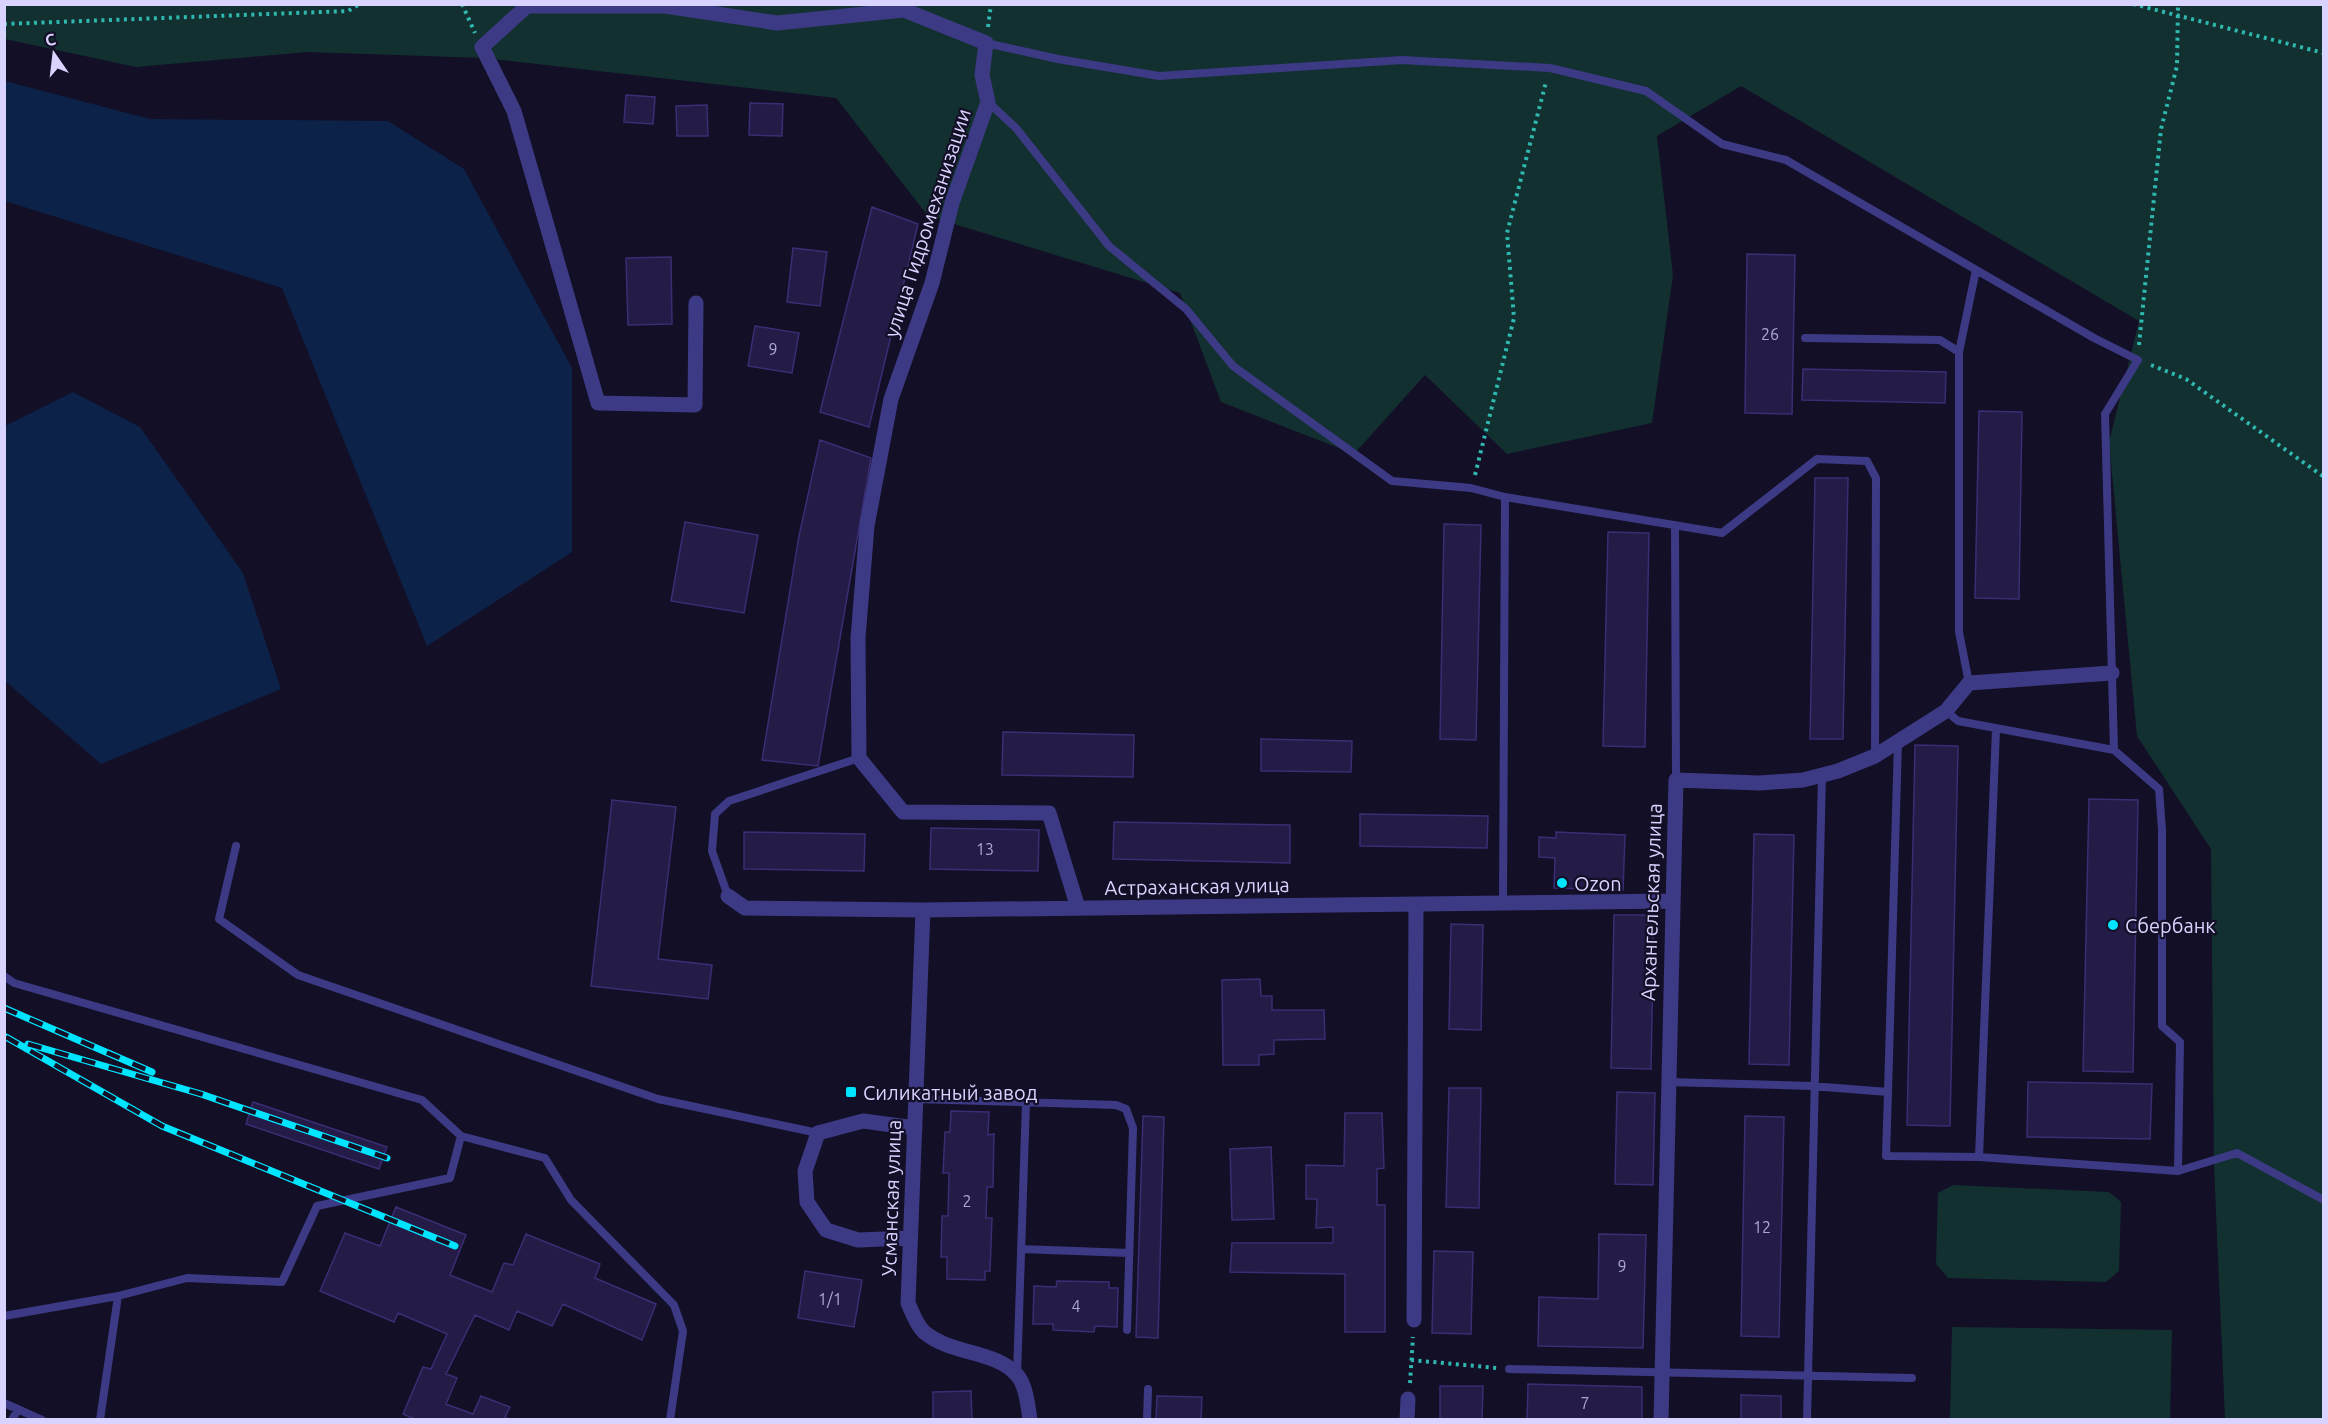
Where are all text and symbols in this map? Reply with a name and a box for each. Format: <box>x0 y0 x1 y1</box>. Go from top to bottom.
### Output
north arrow <box>24 24 84 84</box>
text: С <box>43 29 58 49</box>
street label: улица Гидромеханизации <box>879 106 975 340</box>
house number: 26 <box>1761 325 1779 343</box>
house number: 9 <box>768 340 778 358</box>
street label: Архангельская улица <box>1636 803 1666 1001</box>
house number: 13 <box>976 840 994 858</box>
place label: Ozon <box>1574 872 1622 895</box>
street label: Астраханская улица <box>1104 873 1290 899</box>
marker: Ozon <box>1555 876 1569 890</box>
place label: Сбербанк <box>2125 914 2216 937</box>
marker: Сбербанк <box>2106 918 2120 932</box>
place label: Силикатный завод <box>863 1081 1038 1104</box>
marker: Силикатный завод <box>844 1085 858 1099</box>
street label: Усманская улица <box>877 1119 905 1277</box>
house number: 2 <box>962 1192 972 1210</box>
house number: 12 <box>1753 1218 1771 1236</box>
house number: 9 <box>1617 1257 1627 1275</box>
house number: 1/1 <box>818 1290 842 1308</box>
house number: 4 <box>1071 1297 1081 1315</box>
house number: 7 <box>1580 1394 1590 1412</box>

